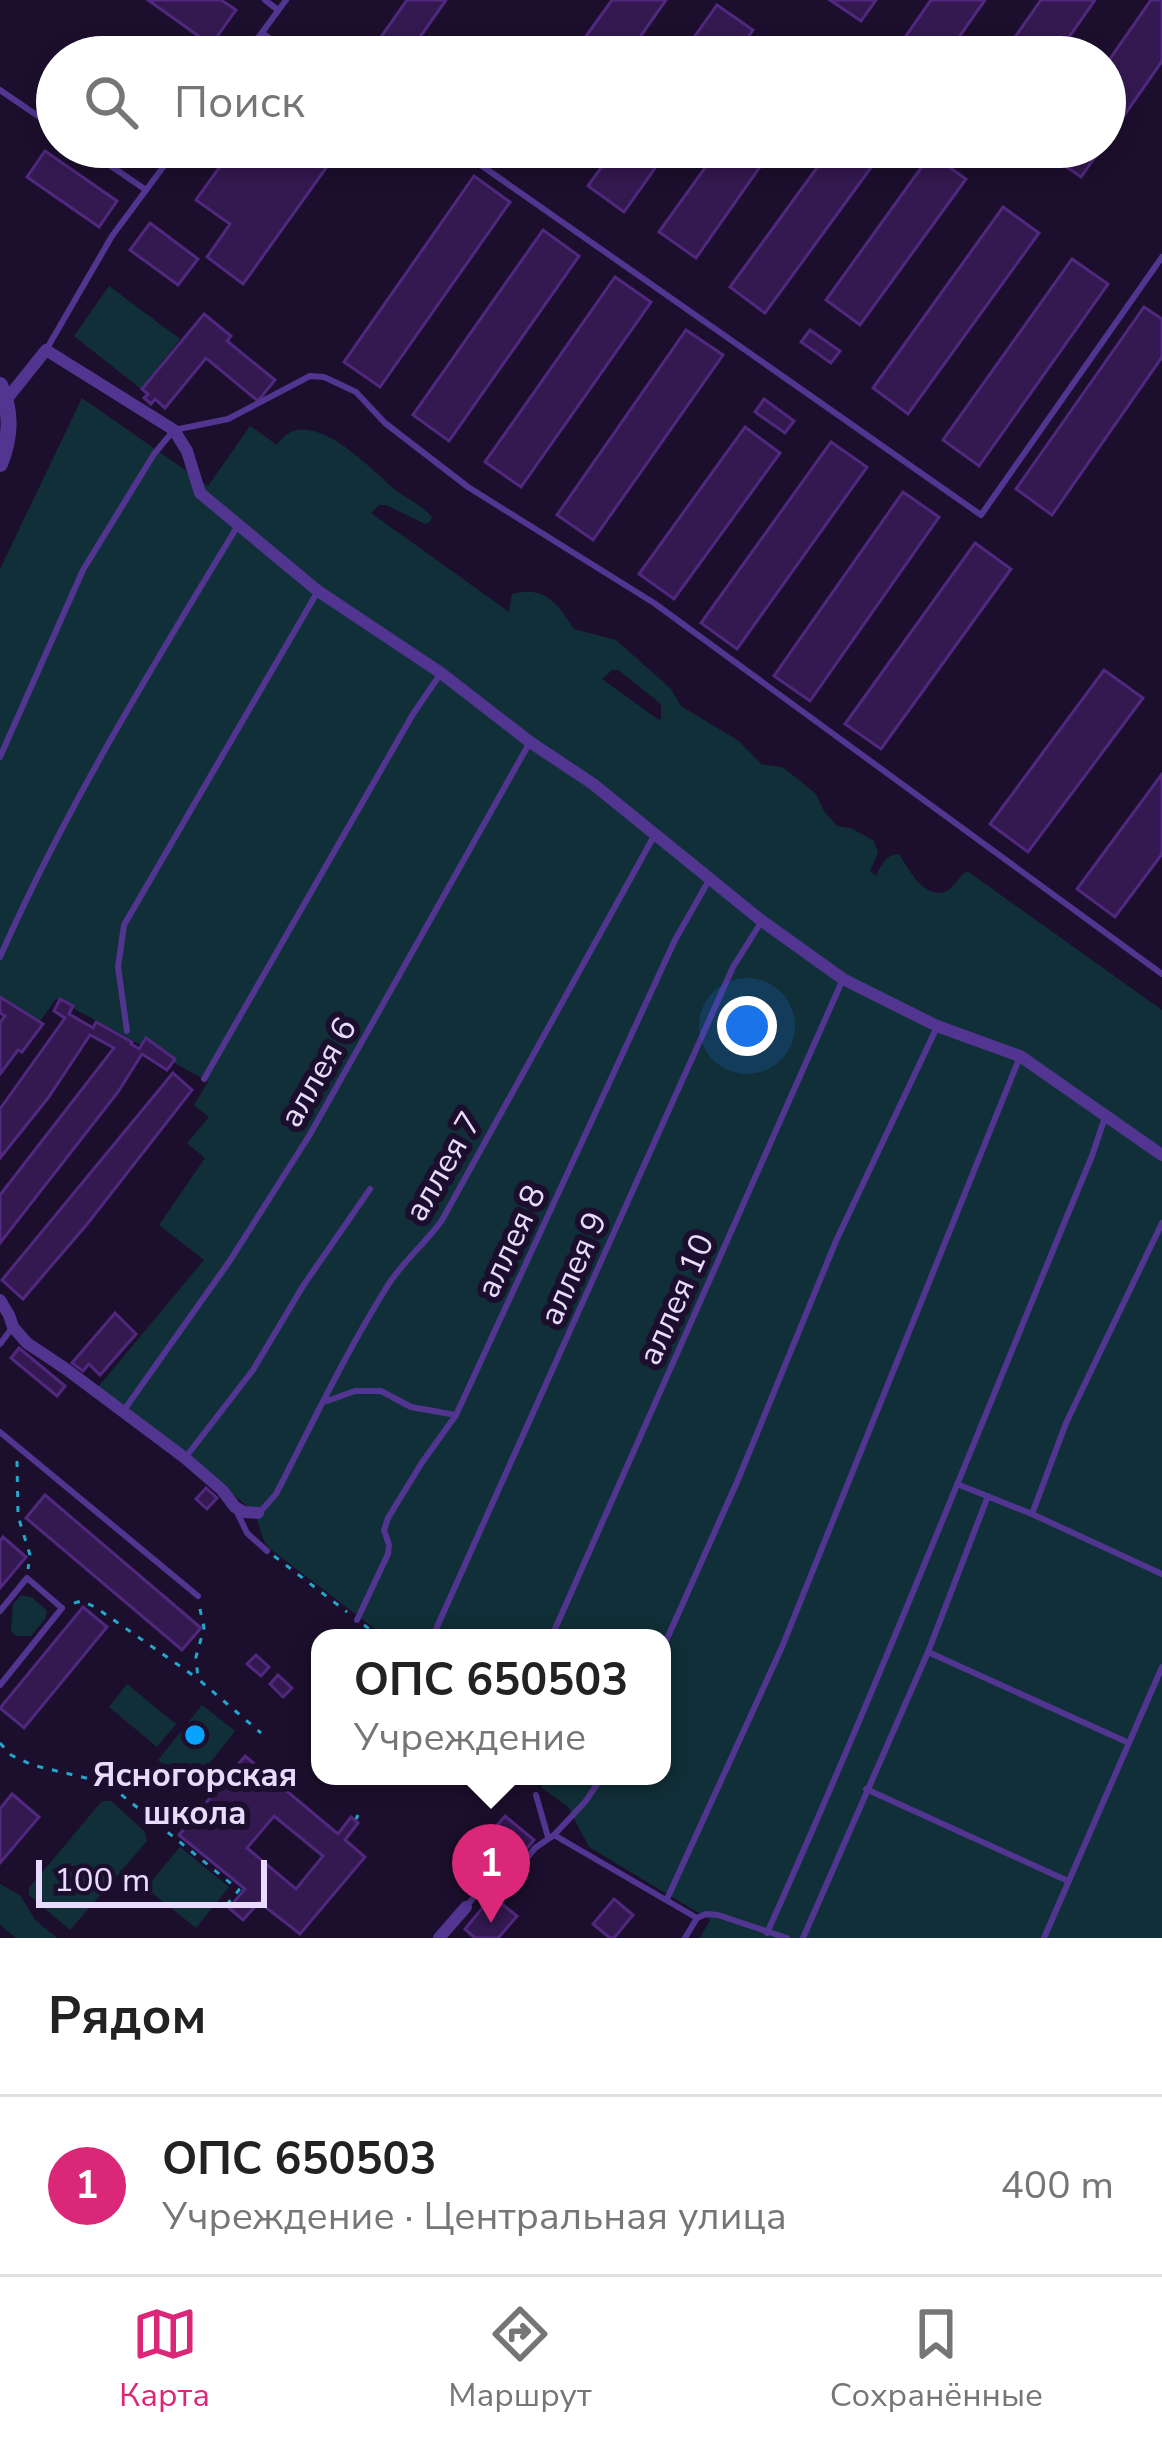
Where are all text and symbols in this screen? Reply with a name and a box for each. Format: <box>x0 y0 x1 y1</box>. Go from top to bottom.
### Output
search box <box>36 36 1126 168</box>
icon: search <box>78 69 144 135</box>
text: Поиск <box>174 72 305 133</box>
your location <box>717 996 777 1056</box>
street label: аллея 6 <box>269 1010 368 1136</box>
street label: аллея 7 <box>394 1104 493 1230</box>
street label: аллея 8 <box>466 1178 557 1305</box>
street label: аллея 9 <box>528 1205 618 1332</box>
street label: аллея 10 <box>627 1227 725 1372</box>
popup <box>311 1629 671 1785</box>
text: ОПС 650503 <box>354 1650 628 1711</box>
text: Учреждение <box>354 1711 586 1764</box>
marker: Ясногорская школа <box>182 1722 208 1748</box>
place label: Ясногорская школа <box>93 1753 297 1836</box>
pin: 1 <box>452 1824 530 1923</box>
scale bar <box>36 1854 267 1907</box>
text: 100 m <box>54 1858 150 1903</box>
text: Рядом <box>48 1981 206 2051</box>
text: ОПС 650503 <box>162 2129 437 2190</box>
text: 1 <box>75 2159 99 2212</box>
text: 400 m <box>1000 2159 1114 2212</box>
text: Учреждение · Центральная улица <box>162 2190 787 2243</box>
tab: Карта <box>119 2301 210 2418</box>
tab: Маршрут <box>448 2301 592 2418</box>
tab: Сохранённые <box>830 2301 1043 2418</box>

